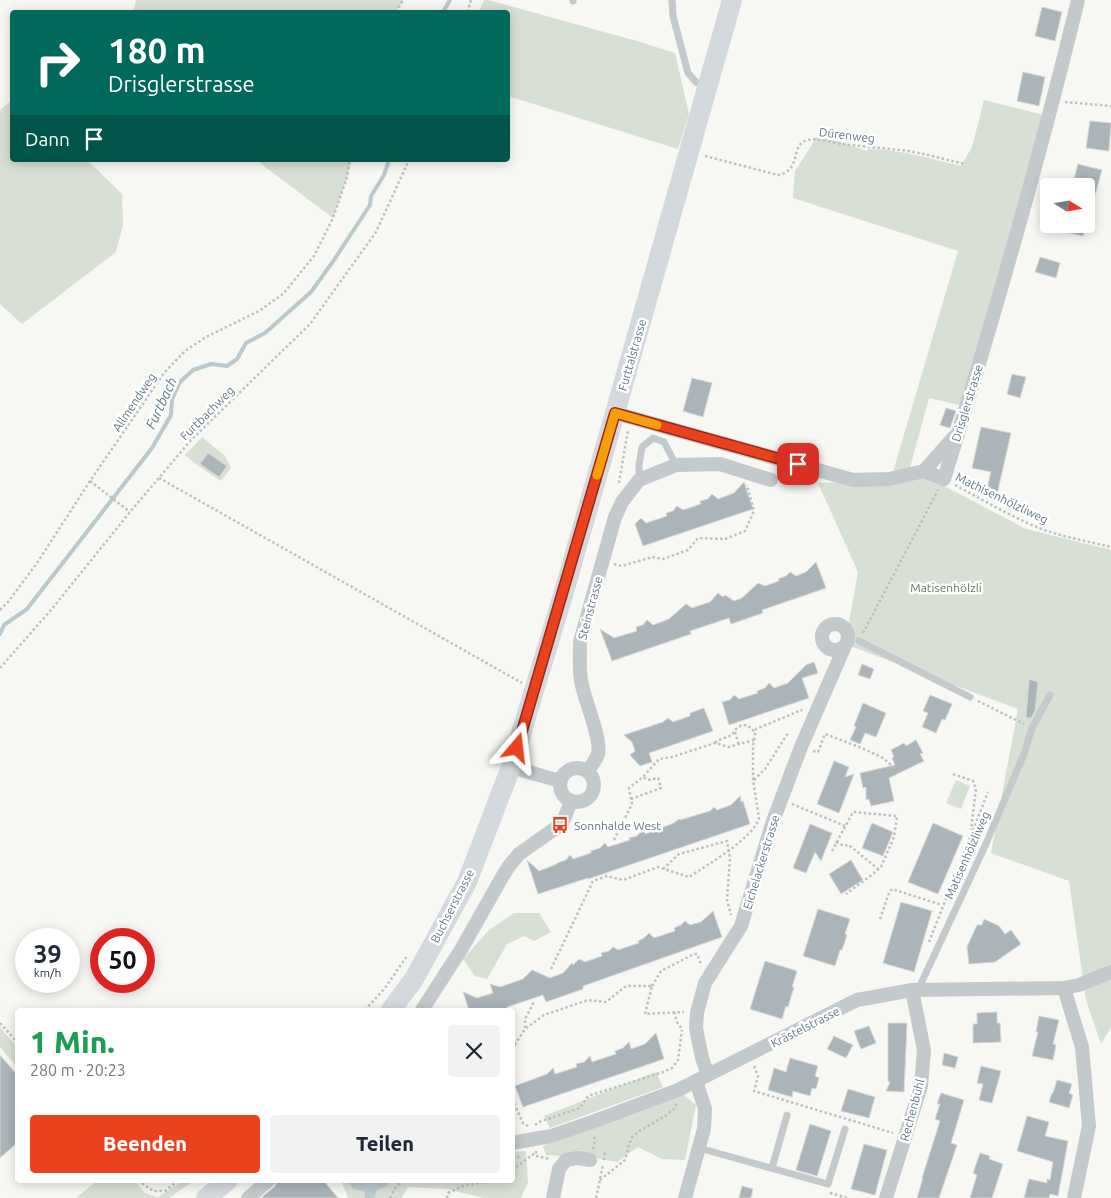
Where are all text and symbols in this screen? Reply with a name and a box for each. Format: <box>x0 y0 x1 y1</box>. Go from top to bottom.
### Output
icon: right <box>25 30 90 95</box>
text: 180 m <box>108 30 206 70</box>
text: Drisglerstrasse <box>108 71 255 96</box>
icon: arrive <box>80 125 108 153</box>
street label: Dürenweg <box>818 125 876 145</box>
text: Dann <box>25 128 70 150</box>
north arrow <box>1040 178 1095 232</box>
map controls <box>1040 178 1095 233</box>
street label: Furttalstrasse <box>616 318 648 392</box>
street label: Drisglerstrasse <box>949 363 985 443</box>
street label: Allmendweg <box>110 370 158 434</box>
water label: Furtbach <box>142 375 180 431</box>
street label: Furtbachweg <box>177 383 237 443</box>
pin <box>777 443 819 485</box>
icon: arrive <box>784 450 812 478</box>
street label: Mathisenhölzliweg <box>954 470 1050 526</box>
street label: Steinstrasse <box>575 575 605 641</box>
park label: Matisenhölzli <box>910 581 982 594</box>
position arrow <box>490 721 542 773</box>
street label: Matisenhölzliweg <box>942 809 992 901</box>
street label: Eichelackerstrasse <box>740 813 782 911</box>
bus stop icon: Sonnhalde West <box>550 815 570 835</box>
place label: Sonnhalde West <box>574 819 661 832</box>
street label: Buchserstrasse <box>428 867 476 945</box>
speed limit sign: 50 <box>90 928 155 993</box>
text: 39 <box>33 940 62 968</box>
text: km/h <box>34 966 61 979</box>
street label: Krästelstrasse <box>768 1004 842 1050</box>
text: 1 Min. <box>30 1025 115 1059</box>
button: close <box>448 1025 500 1077</box>
text: 280 m · 20:23 <box>30 1061 126 1079</box>
street label: Rechenbühl <box>897 1077 927 1143</box>
button: Beenden <box>30 1115 260 1173</box>
button: Teilen <box>270 1115 500 1173</box>

